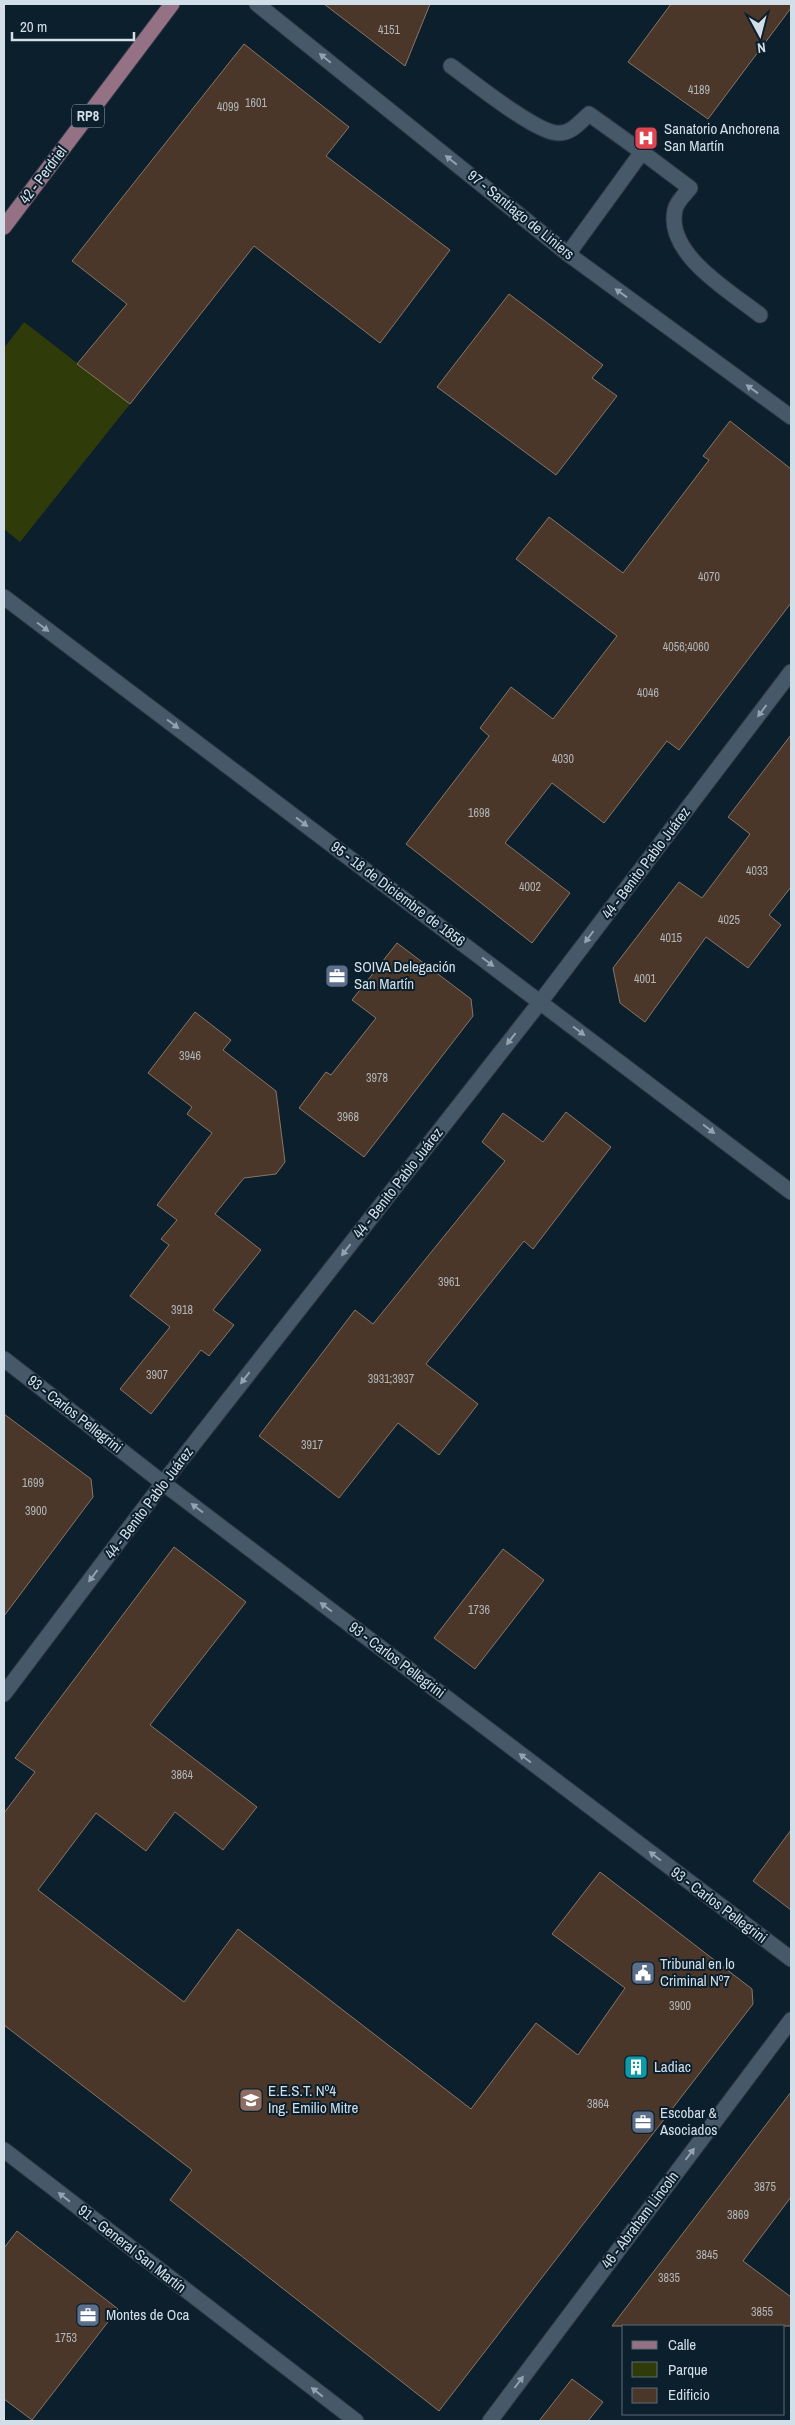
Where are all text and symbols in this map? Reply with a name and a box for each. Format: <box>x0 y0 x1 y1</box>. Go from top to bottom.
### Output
scale bar <box>12 10 135 42</box>
north arrow <box>735 10 785 60</box>
text: 20 m <box>20 16 47 37</box>
house number: 4151 <box>378 22 400 38</box>
text: N <box>756 38 767 57</box>
one-way arrow <box>319 53 332 64</box>
house number: 4189 <box>688 82 710 98</box>
house number: 1601 <box>245 95 267 111</box>
house number: 4099 <box>217 99 239 115</box>
road number: RP8 <box>72 104 104 128</box>
place label: Sanatorio Anchorena San Martín <box>664 118 780 156</box>
hospital icon: Sanatorio Anchorena San Martín <box>633 125 659 151</box>
street label: 42 - Perdriel <box>14 141 71 208</box>
one-way arrow <box>445 155 458 166</box>
street label: 97 - Santiago de Liniers <box>463 165 579 264</box>
one-way arrow <box>615 287 628 298</box>
one-way arrow <box>746 383 759 394</box>
house number: 4070 <box>698 569 720 585</box>
one-way arrow <box>36 621 49 632</box>
house number: 4056;4060 <box>663 639 709 655</box>
house number: 4046 <box>637 685 659 701</box>
one-way arrow <box>756 704 767 717</box>
one-way arrow <box>166 719 179 730</box>
house number: 4030 <box>552 751 574 767</box>
street label: 44 - Benito Pablo Juárez <box>596 802 695 923</box>
house number: 1698 <box>468 805 490 821</box>
one-way arrow <box>296 817 309 827</box>
street label: 95 - 18 de Diciembre de 1856 <box>327 836 470 951</box>
house number: 4033 <box>746 863 768 879</box>
house number: 4002 <box>519 879 541 895</box>
house number: 4025 <box>718 912 740 928</box>
one-way arrow <box>584 930 594 944</box>
house number: 4015 <box>660 930 682 946</box>
place label: SOIVA Delegación San Martín <box>354 956 456 994</box>
one-way arrow <box>481 956 494 967</box>
office icon: SOIVA Delegación San Martín <box>324 963 350 989</box>
house number: 4001 <box>634 971 656 987</box>
one-way arrow <box>572 1025 585 1036</box>
one-way arrow <box>505 1032 516 1045</box>
house number: 3946 <box>179 1048 201 1064</box>
house number: 3978 <box>366 1070 388 1086</box>
house number: 3968 <box>337 1109 359 1125</box>
street label: 44 - Benito Pablo Juárez <box>348 1123 448 1243</box>
one-way arrow <box>702 1124 716 1134</box>
one-way arrow <box>340 1243 351 1256</box>
house number: 3961 <box>438 1274 460 1290</box>
house number: 3918 <box>171 1302 193 1318</box>
house number: 3907 <box>146 1367 168 1383</box>
street label: 93 - Carlos Pellegrini <box>23 1370 127 1457</box>
one-way arrow <box>240 1371 251 1384</box>
house number: 3931;3937 <box>368 1371 415 1387</box>
house number: 3917 <box>301 1437 323 1453</box>
street label: 44 - Benito Pablo Juárez <box>99 1442 198 1563</box>
house number: 1699 <box>22 1475 44 1491</box>
house number: 3900 <box>25 1503 47 1519</box>
one-way arrow <box>191 1503 204 1514</box>
one-way arrow <box>88 1569 98 1583</box>
one-way arrow <box>320 1601 333 1612</box>
house number: 1736 <box>468 1602 490 1618</box>
street label: 93 - Carlos Pellegrini <box>345 1616 450 1703</box>
one-way arrow <box>519 1752 532 1763</box>
house number: 3864 <box>171 1767 193 1783</box>
one-way arrow <box>648 1851 662 1861</box>
street label: 93 - Carlos Pellegrini <box>667 1861 772 1948</box>
place label: Tribunal en lo Criminal Nº7 <box>660 1953 735 1991</box>
public building icon: Tribunal en lo Criminal Nº7 <box>630 1960 656 1986</box>
house number: 3900 <box>669 1998 691 2014</box>
building icon: Ladiac <box>623 2054 649 2080</box>
place label: Ladiac <box>654 2056 691 2077</box>
place label: E.E.S.T. Nº4 Ing. Emilio Mitre <box>268 2080 358 2118</box>
school or university icon: E.E.S.T. Nº4 Ing. Emilio Mitre <box>238 2087 264 2113</box>
house number: 3864 <box>587 2096 609 2112</box>
place label: Escobar & Asociados <box>659 2102 718 2140</box>
office icon: Escobar & Asociados <box>630 2109 656 2135</box>
one-way arrow <box>685 2147 695 2161</box>
street label: 46 - Abraham Lincoln <box>596 2167 683 2273</box>
house number: 3875 <box>754 2179 776 2195</box>
one-way arrow <box>58 2191 71 2202</box>
street label: 91 - General San Martín <box>74 2200 191 2298</box>
house number: 3869 <box>727 2207 749 2223</box>
house number: 3845 <box>696 2247 718 2263</box>
house number: 3835 <box>658 2270 680 2286</box>
office icon: Montes de Oca <box>75 2302 101 2328</box>
place label: Montes de Oca <box>106 2304 190 2325</box>
house number: 3855 <box>751 2304 773 2320</box>
legend <box>622 2325 785 2415</box>
house number: 1753 <box>55 2330 77 2346</box>
text: Calle <box>668 2334 696 2355</box>
text: Parque <box>668 2359 708 2380</box>
one-way arrow <box>514 2375 524 2389</box>
text: Edificio <box>668 2384 710 2405</box>
one-way arrow <box>311 2386 324 2397</box>

